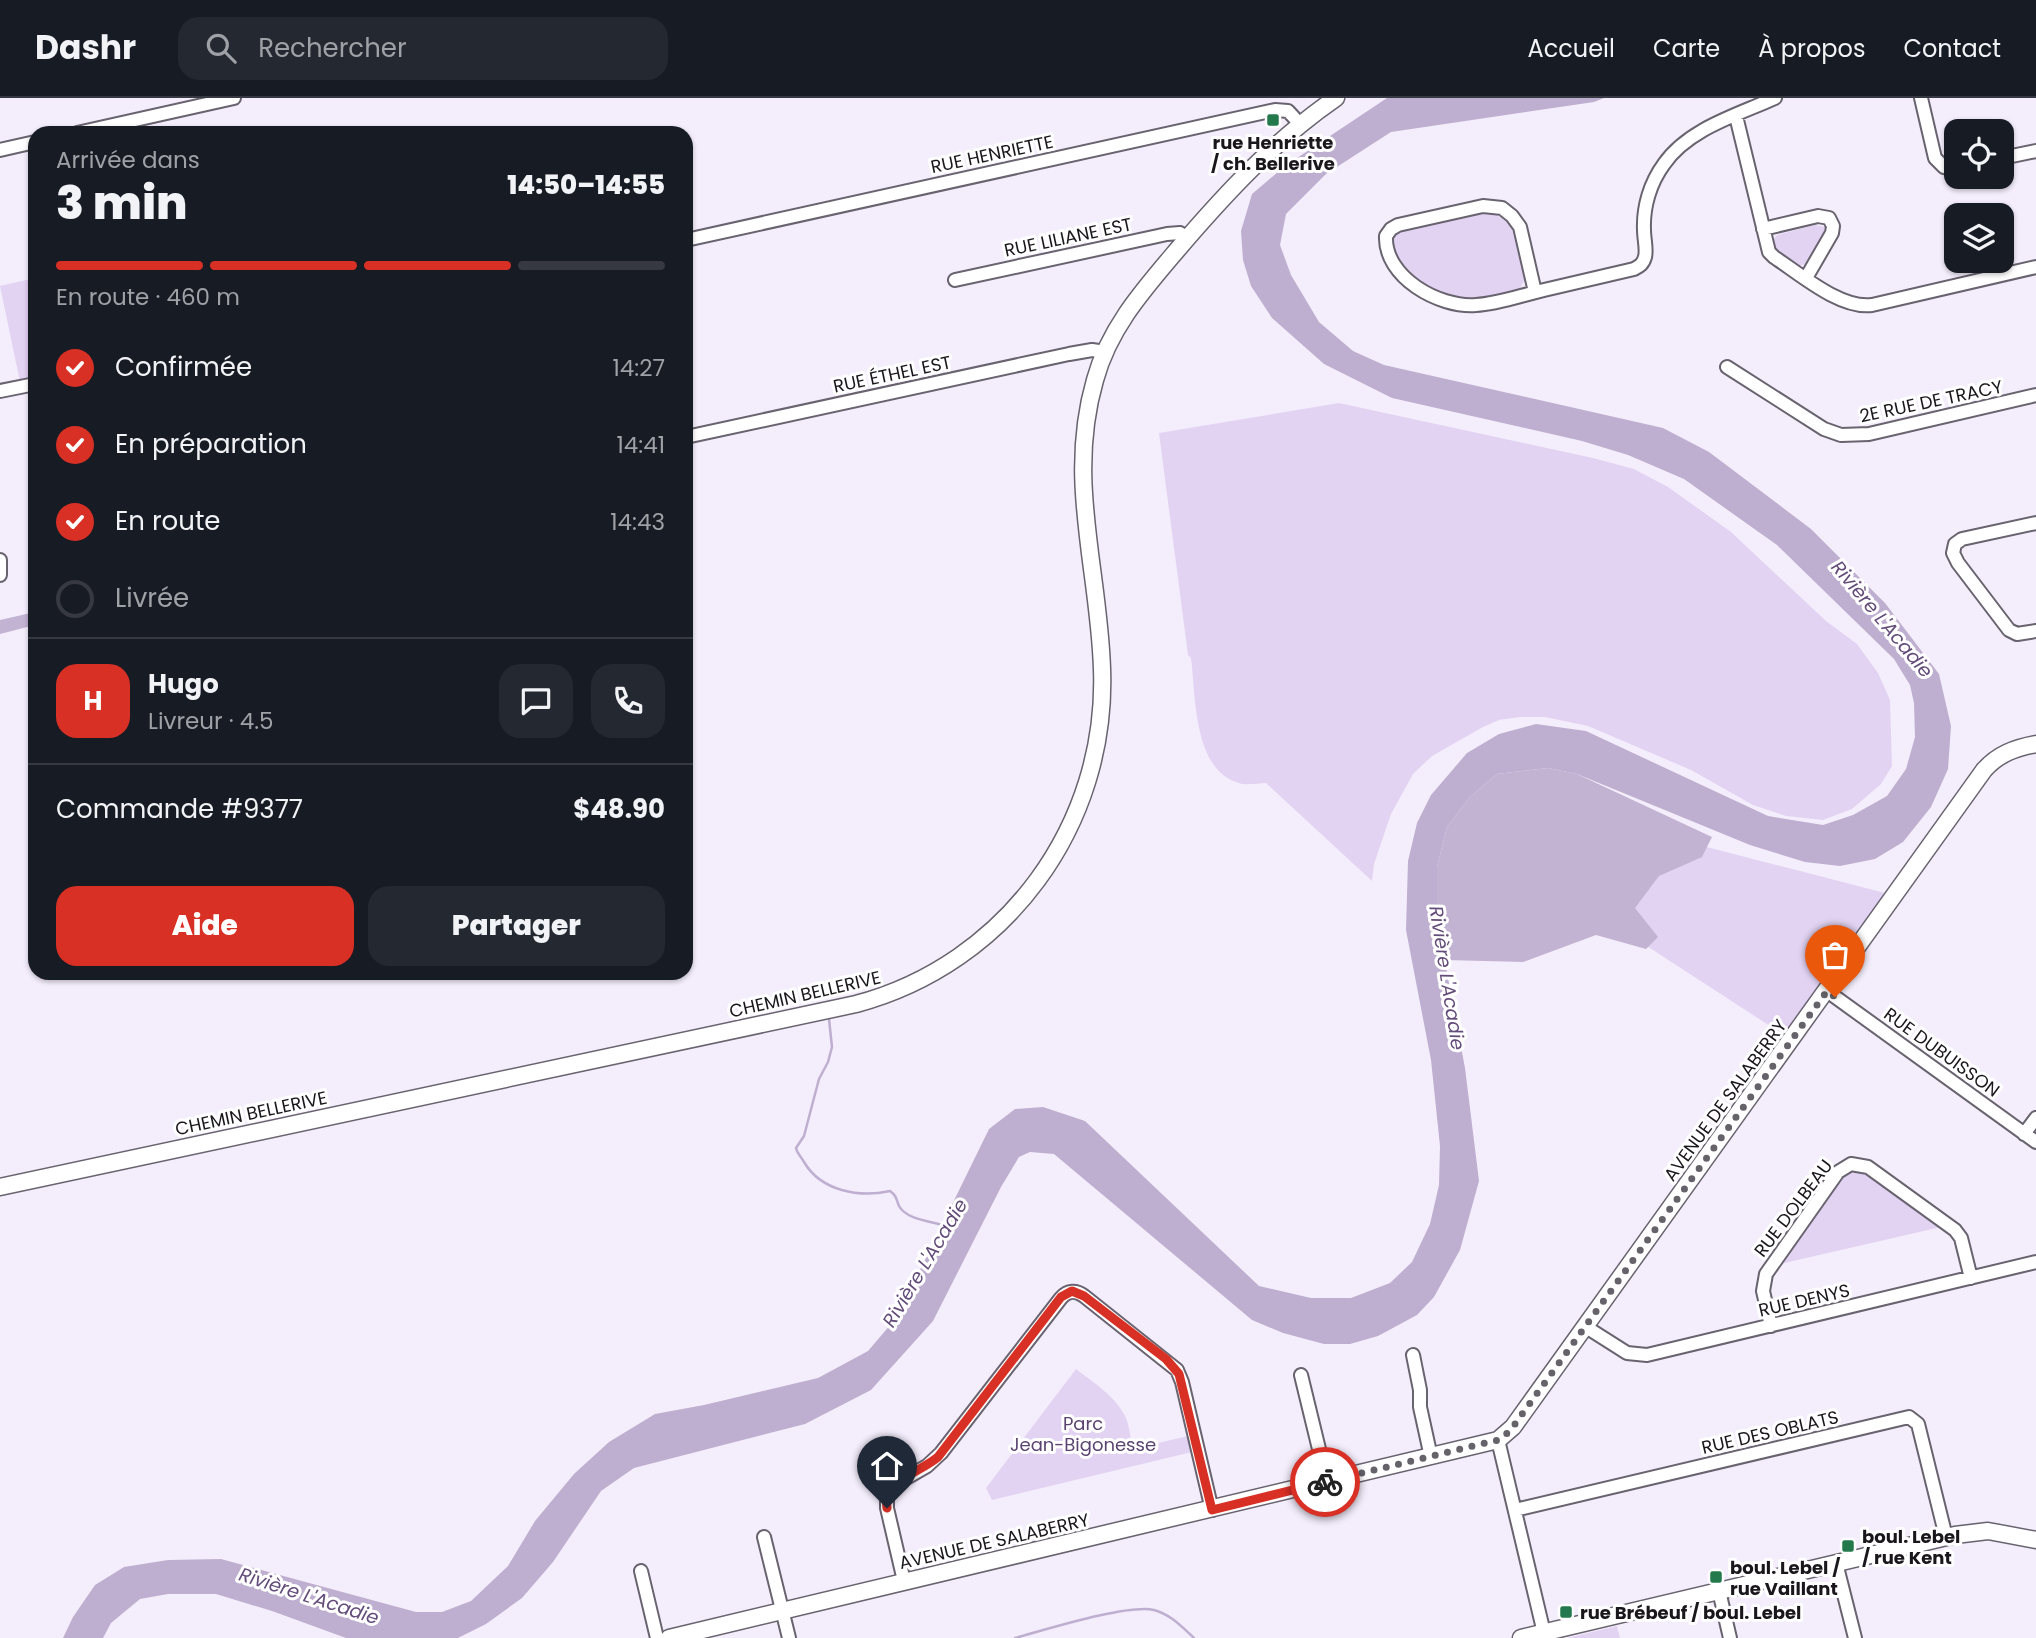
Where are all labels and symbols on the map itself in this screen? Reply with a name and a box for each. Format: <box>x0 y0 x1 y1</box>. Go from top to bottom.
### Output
marker: rue Henriette / ch. Bellerive <box>1265 112 1281 128</box>
street label: RUE HENRIETTE <box>928 129 1056 179</box>
place label: rue Henriette / ch. Bellerive <box>1211 130 1335 176</box>
street label: RUE LILIANE EST <box>1002 211 1134 263</box>
street label: RUE ÉTHEL EST <box>831 349 953 399</box>
street label: 2E RUE DE TRACY <box>1857 374 2005 428</box>
water label: Rivière L'Acadie <box>1825 555 1939 684</box>
water label: Rivière L'Acadie <box>1422 904 1472 1052</box>
pin <box>1805 925 1865 997</box>
street label: CHEMIN BELLERIVE <box>727 964 883 1024</box>
street label: RUE DUBUISSON <box>1879 1001 2005 1103</box>
street label: AVENUE DE SALABERRY <box>1658 1014 1793 1186</box>
street label: CHEMIN BELLERIVE <box>173 1085 329 1141</box>
street label: RUE DOLBEAU <box>1748 1154 1838 1262</box>
water label: Rivière L'Acadie <box>876 1193 974 1332</box>
street label: RUE DENYS <box>1756 1277 1852 1323</box>
street label: RUE DES OBLATS <box>1699 1404 1841 1460</box>
park label: Parc Jean-Bigonesse <box>1010 1411 1156 1457</box>
pin <box>857 1436 917 1508</box>
courier <box>1290 1447 1360 1517</box>
street label: AVENUE DE SALABERRY <box>896 1507 1092 1575</box>
place label: boul. Lebel / rue Kent <box>1862 1524 1960 1570</box>
marker: boul. Lebel / rue Kent <box>1840 1538 1856 1554</box>
place label: boul. Lebel / rue Vaillant <box>1730 1555 1840 1601</box>
water label: Rivière L'Acadie <box>236 1561 383 1631</box>
marker: boul. Lebel / rue Vaillant <box>1708 1569 1724 1585</box>
place label: rue Brébeuf / boul. Lebel <box>1580 1600 1801 1625</box>
marker: rue Brébeuf / boul. Lebel <box>1558 1604 1574 1620</box>

